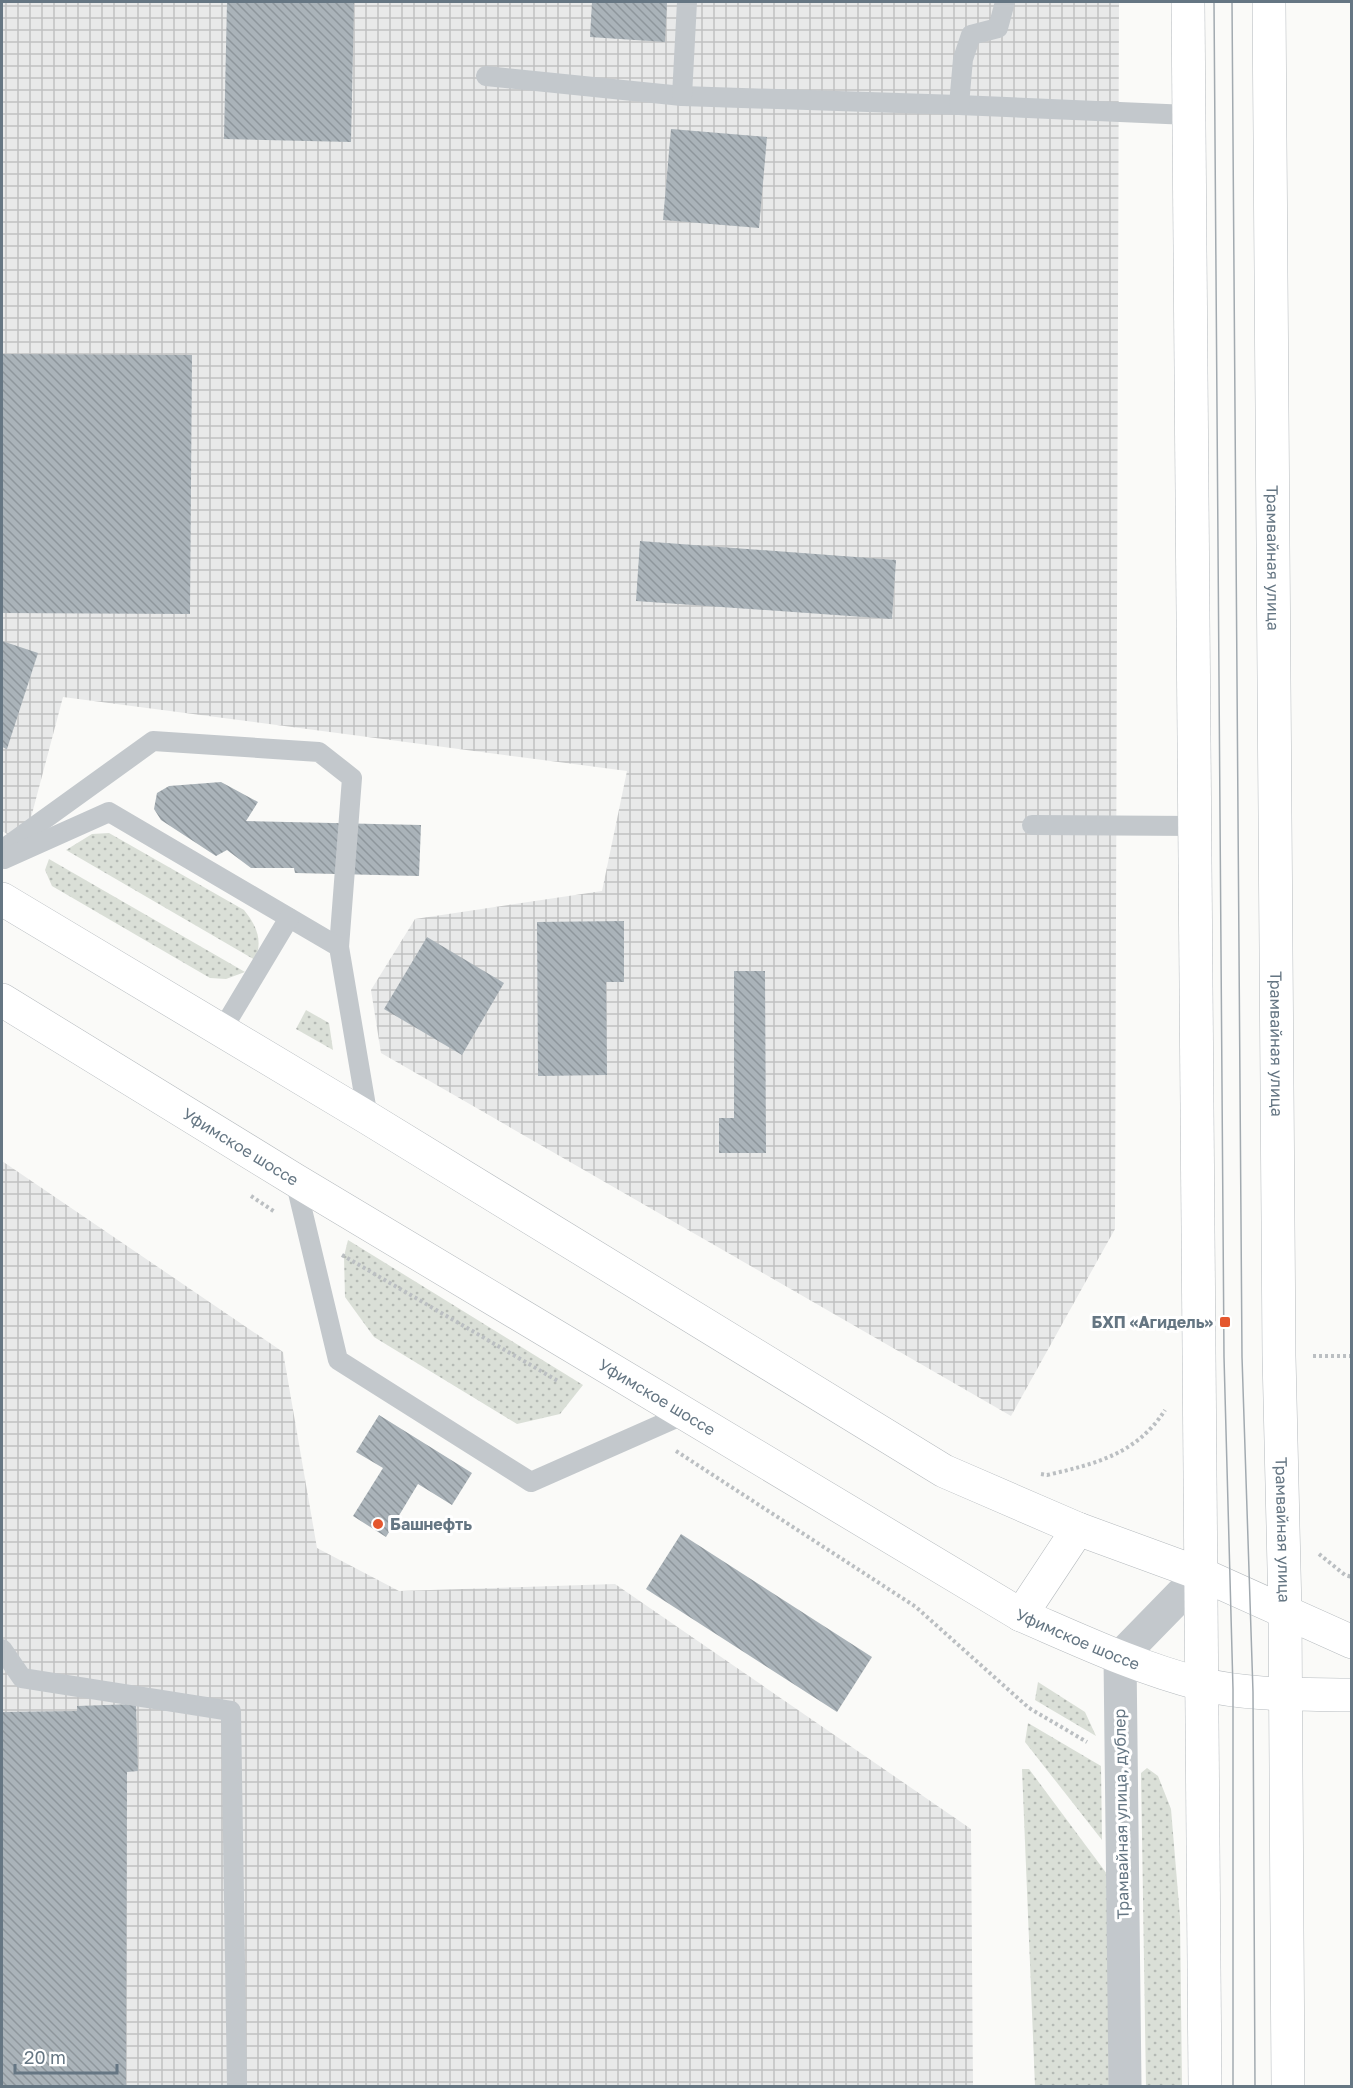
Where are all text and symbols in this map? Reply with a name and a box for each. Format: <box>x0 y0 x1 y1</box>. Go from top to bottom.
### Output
street label: Трамвайная улица <box>1263 485 1284 631</box>
street label: Трамвайная улица <box>1266 971 1287 1117</box>
street label: Уфимское шоссе <box>179 1103 302 1190</box>
place label: БХП «Агидель» <box>1092 1312 1213 1332</box>
marker: БХП «Агидель» <box>1218 1315 1232 1329</box>
street label: Уфимское шоссе <box>595 1354 719 1440</box>
street label: Трамвайная улица <box>1271 1457 1295 1603</box>
place label: Башнефть <box>390 1514 472 1534</box>
marker: Башнефть <box>371 1517 385 1531</box>
street label: Уфимское шоссе <box>1013 1604 1143 1674</box>
street label: Трамвайная улица, дублер <box>1109 1708 1133 1919</box>
scale bar <box>15 2037 117 2075</box>
text: 20 m <box>24 2046 66 2068</box>

